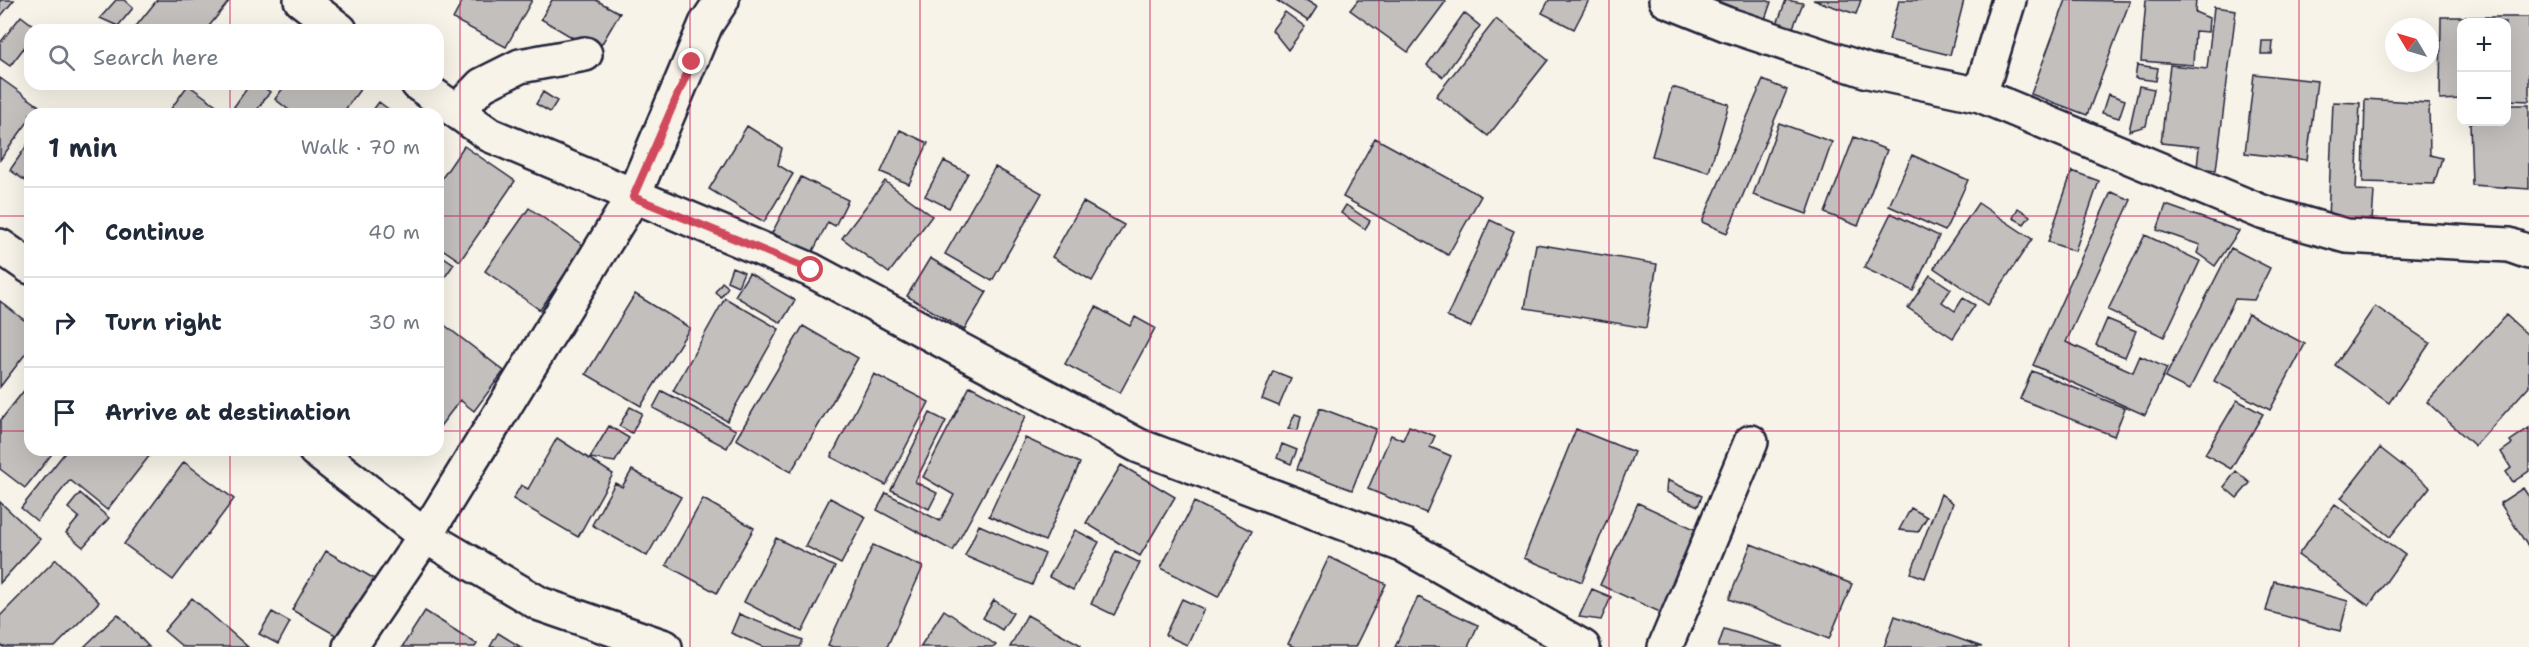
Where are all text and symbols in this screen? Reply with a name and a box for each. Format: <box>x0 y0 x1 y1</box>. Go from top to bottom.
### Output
north arrow <box>2385 18 2439 72</box>
map controls <box>2457 18 2511 126</box>
button: + <box>2457 18 2511 72</box>
search box <box>24 24 444 90</box>
icon: search <box>45 41 78 74</box>
text: Search here <box>93 43 219 72</box>
route end <box>678 48 704 74</box>
button: − <box>2457 72 2511 126</box>
text: 1 min <box>48 130 117 165</box>
text: Walk · 70 m <box>301 134 420 160</box>
icon: ahead <box>48 216 81 249</box>
text: Continue <box>105 218 205 247</box>
text: 40 m <box>368 219 420 245</box>
route start <box>797 256 823 282</box>
icon: right <box>48 306 81 339</box>
text: Turn right <box>105 308 222 337</box>
text: 30 m <box>368 309 420 335</box>
icon: arrive <box>48 396 81 429</box>
text: Arrive at destination <box>105 398 351 427</box>

